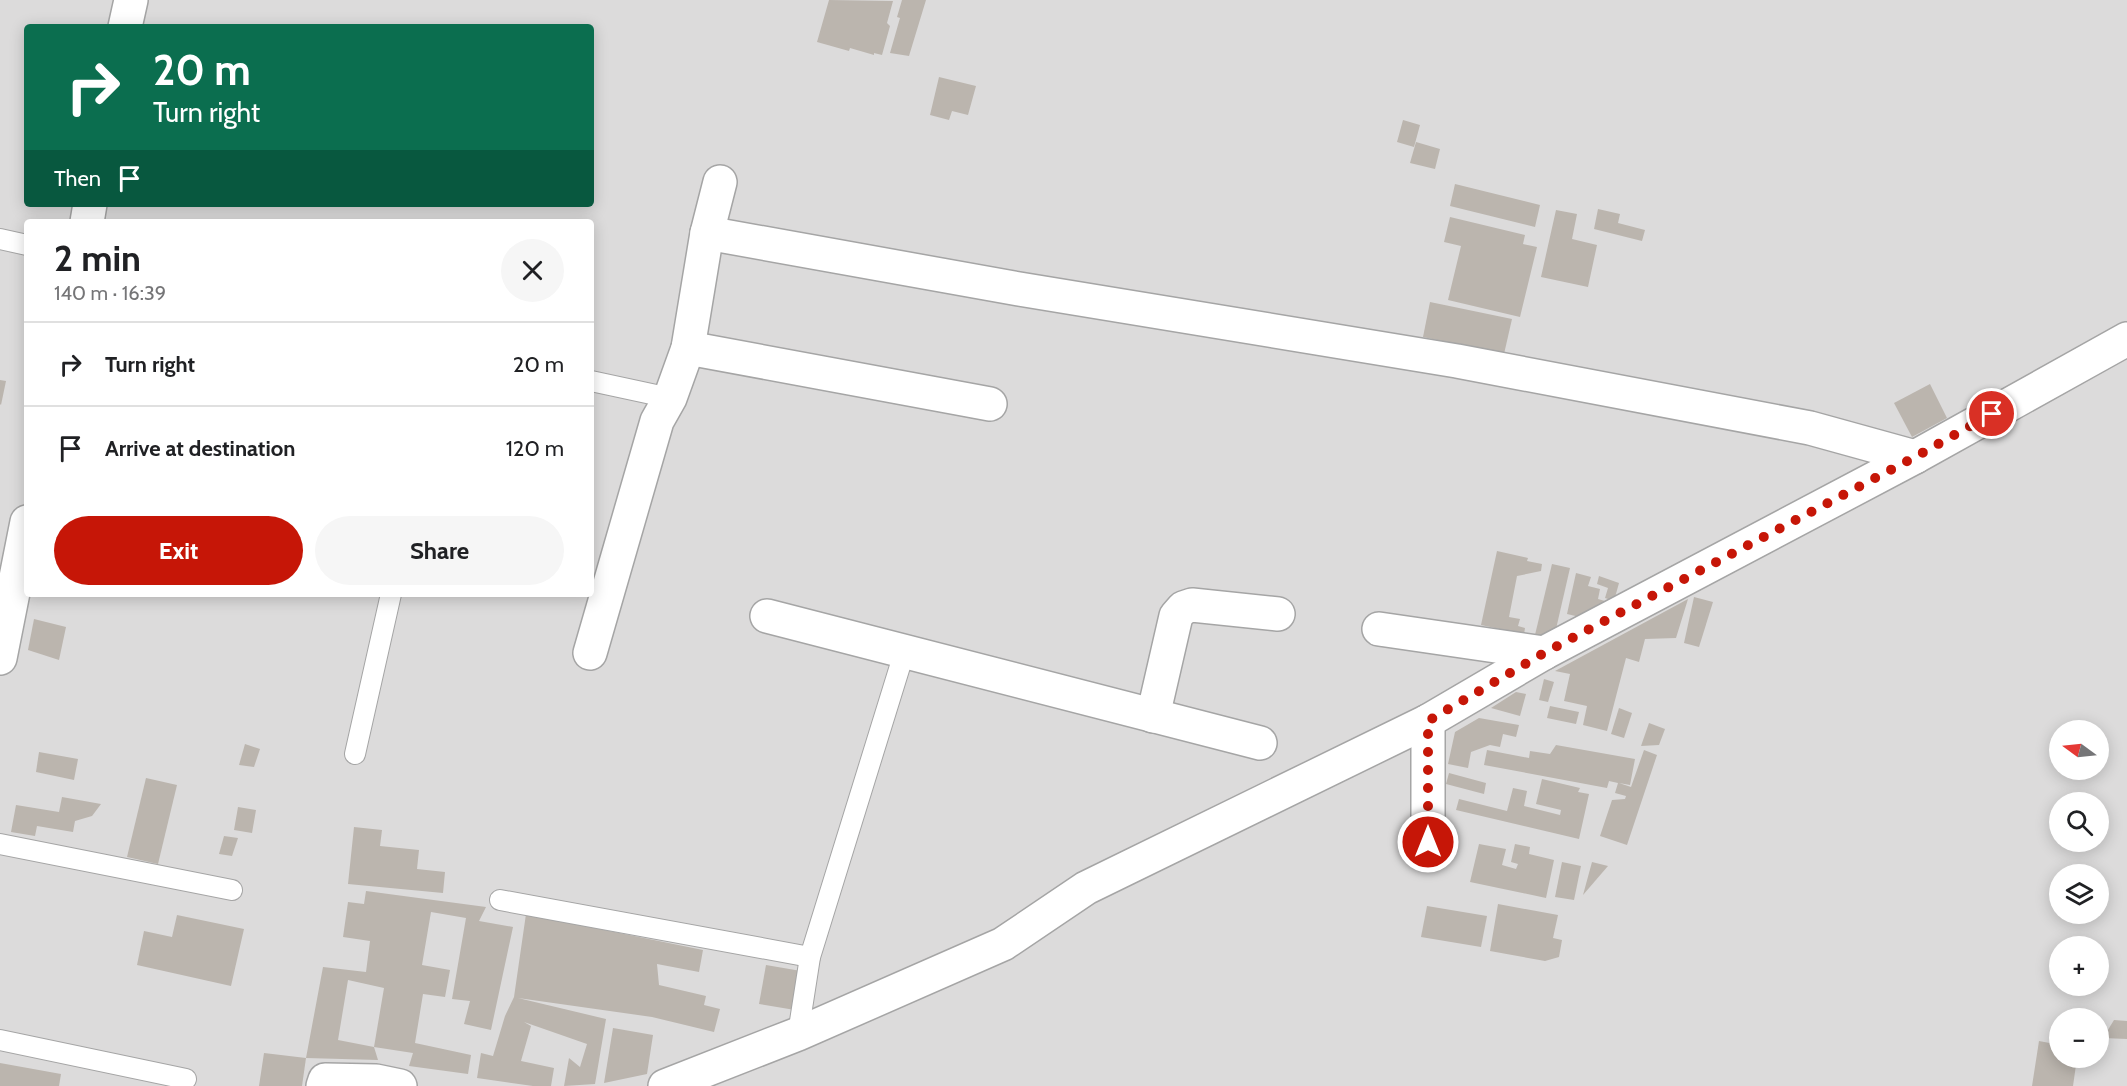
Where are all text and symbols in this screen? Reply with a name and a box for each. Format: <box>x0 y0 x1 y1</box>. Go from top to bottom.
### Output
text: 20 m <box>153 44 251 96</box>
icon: right <box>54 48 132 126</box>
text: Turn right <box>153 96 260 129</box>
icon: arrive <box>113 162 146 195</box>
text: Then <box>54 165 101 192</box>
text: 2 min <box>54 236 141 280</box>
button: close <box>501 239 564 302</box>
text: 140 m · 16:39 <box>54 281 166 305</box>
icon: right <box>54 348 87 381</box>
text: Turn right <box>105 351 195 378</box>
text: 20 m <box>513 351 564 378</box>
pin <box>1966 388 2017 439</box>
icon: arrive <box>1975 397 2008 430</box>
icon: arrive <box>54 432 87 465</box>
text: Arrive at destination <box>105 435 295 462</box>
text: 120 m <box>506 435 564 462</box>
button: Exit <box>54 516 303 585</box>
button: Share <box>315 516 564 585</box>
north arrow <box>2049 720 2109 780</box>
map controls <box>2049 720 2109 1068</box>
button: search <box>2049 792 2109 852</box>
position arrow <box>1396 810 1460 874</box>
button: layers <box>2049 864 2109 924</box>
button: + <box>2049 936 2109 996</box>
button: − <box>2049 1008 2109 1068</box>

